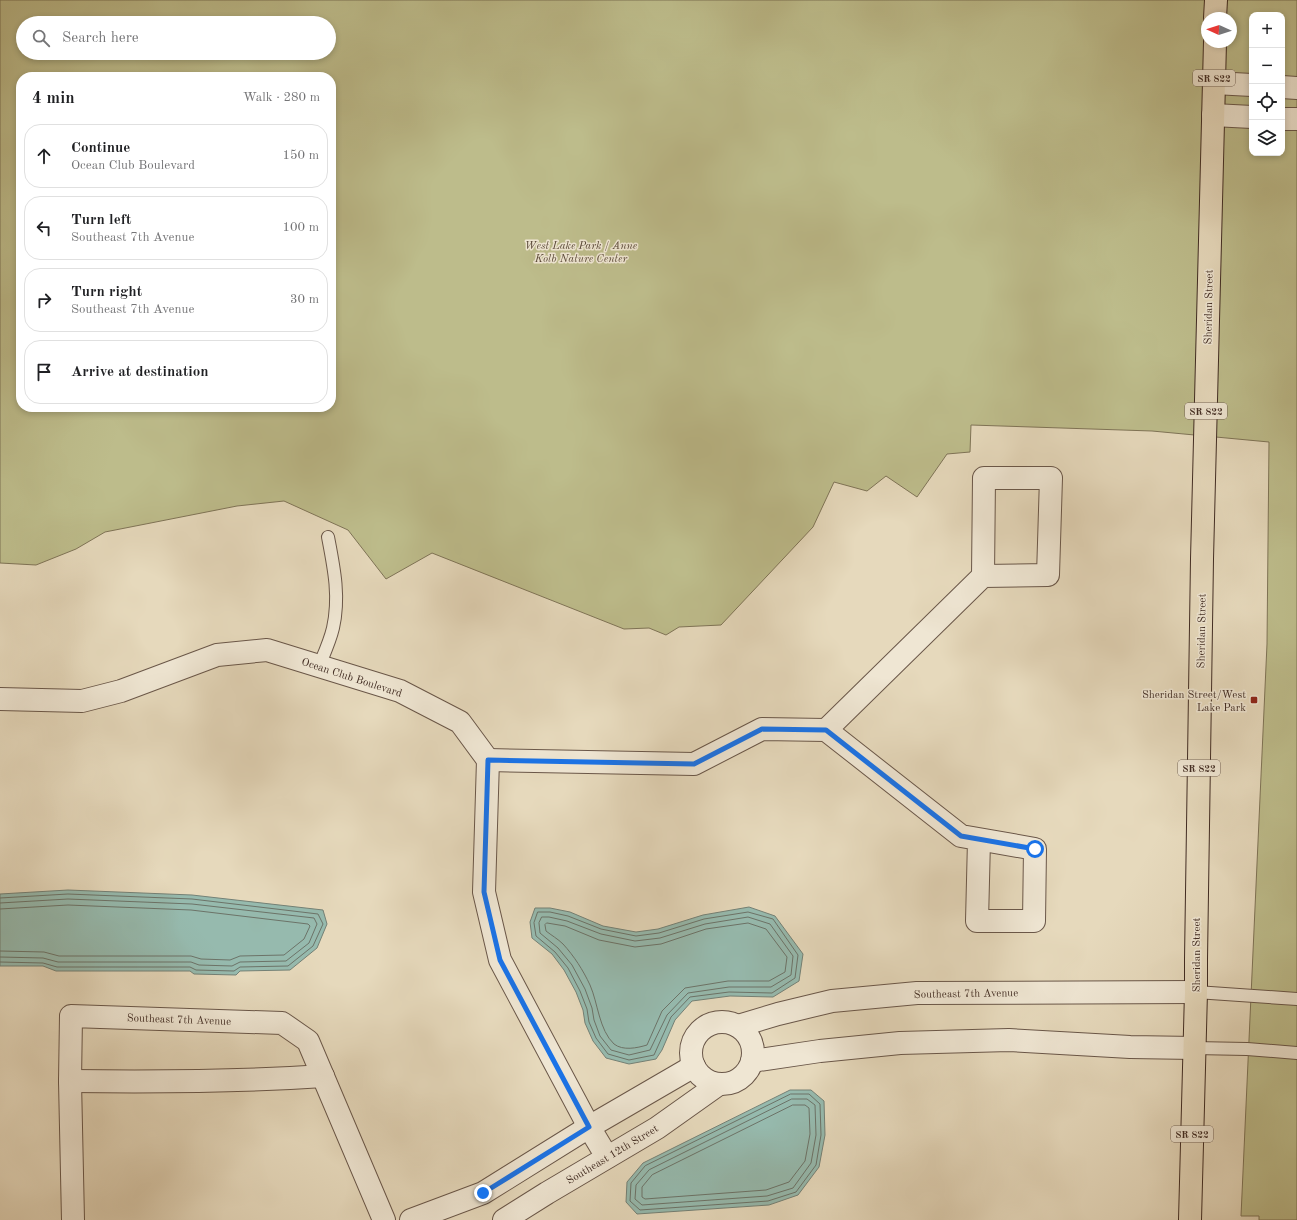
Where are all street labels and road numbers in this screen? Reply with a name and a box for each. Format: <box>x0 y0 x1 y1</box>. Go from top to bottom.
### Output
road number: SR 822 <box>1193 70 1235 86</box>
street label: Sheridan Street <box>1203 269 1216 344</box>
road number: SR 822 <box>1185 403 1227 419</box>
street label: Sheridan Street <box>1196 593 1209 668</box>
street label: Ocean Club Boulevard <box>300 657 403 700</box>
road number: SR 822 <box>1178 760 1220 776</box>
street label: Sheridan Street <box>1192 918 1203 992</box>
street label: Southeast 7th Avenue <box>914 988 1018 1001</box>
street label: Southeast 7th Avenue <box>127 1013 231 1028</box>
street label: Southeast 12th Street <box>565 1123 661 1187</box>
road number: SR 822 <box>1171 1126 1213 1142</box>

